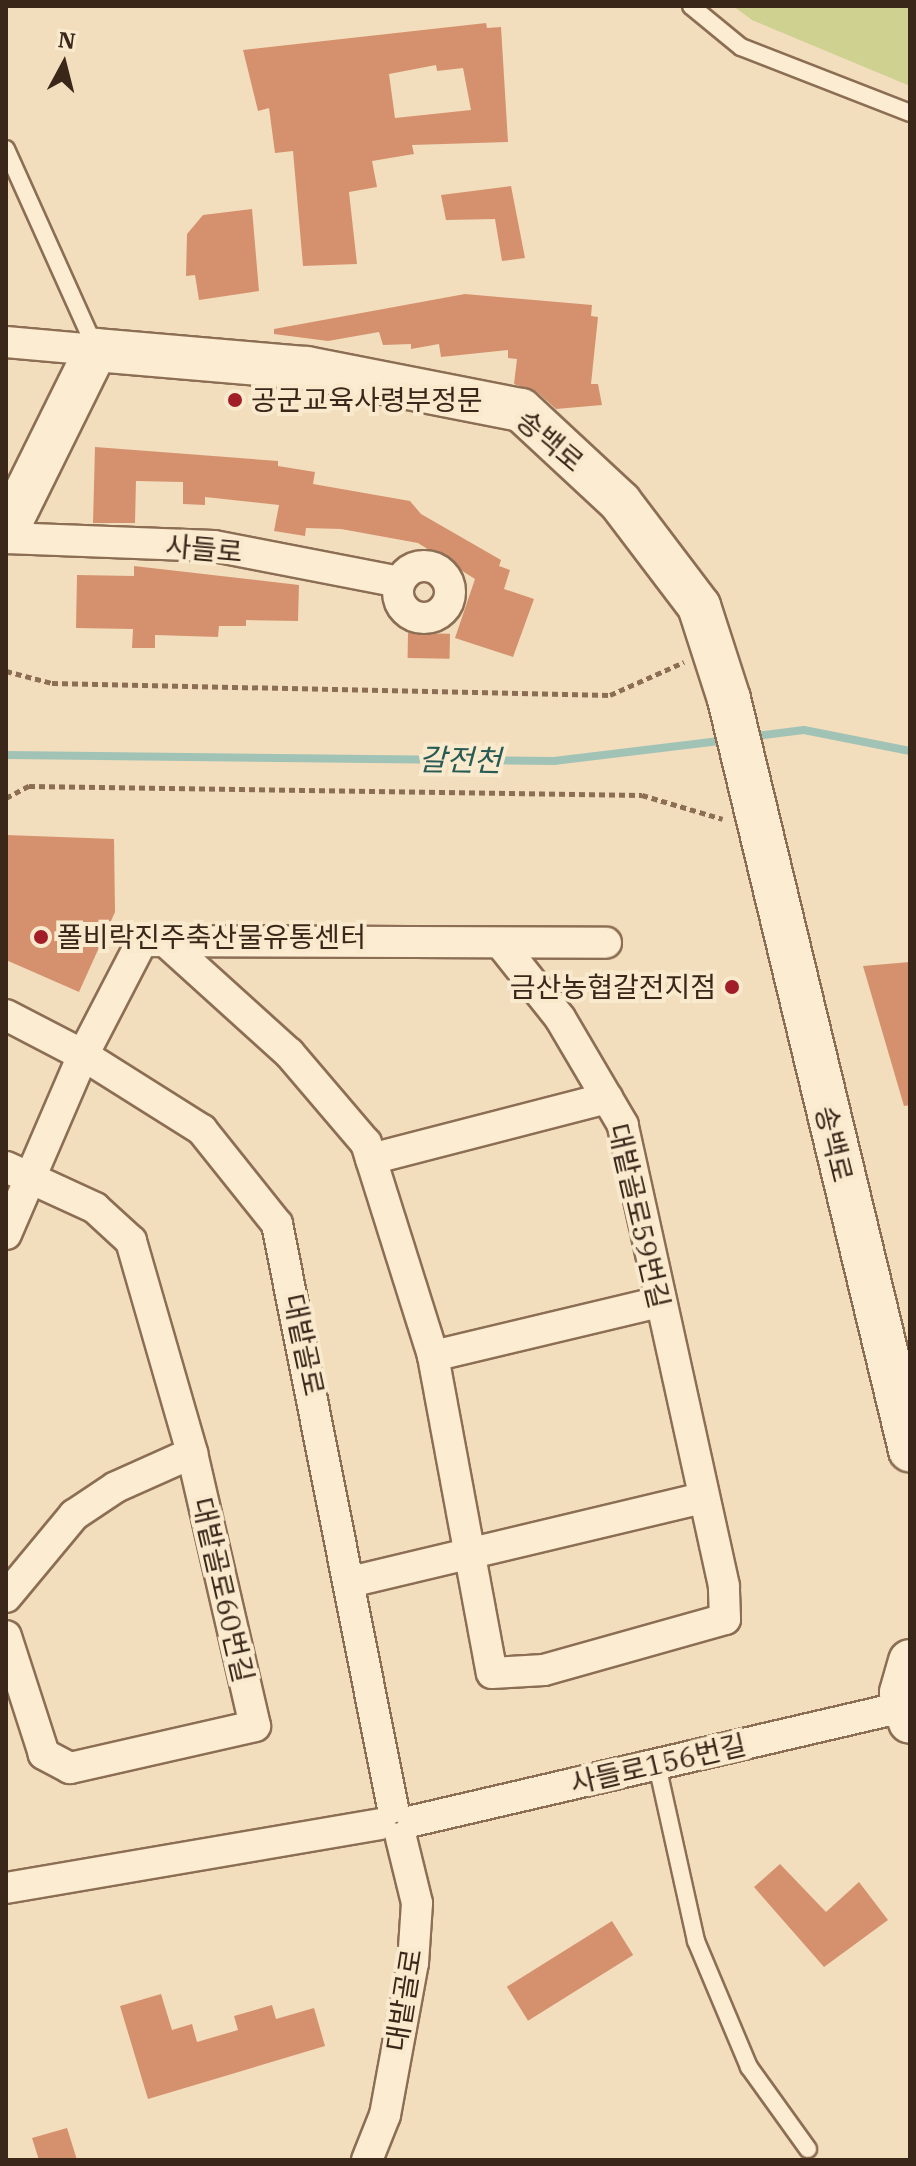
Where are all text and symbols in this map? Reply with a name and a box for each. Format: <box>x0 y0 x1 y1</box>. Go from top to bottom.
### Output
north arrow <box>24 24 104 104</box>
text: N <box>57 24 77 55</box>
place label: 공군교육사령부정문 <box>251 383 483 417</box>
marker: 공군교육사령부정문 <box>226 391 244 409</box>
street label: 송백로 <box>510 403 590 479</box>
street label: 사들로 <box>164 529 244 569</box>
water label: 갈전천 <box>418 741 502 779</box>
place label: 폴비락진주축산물유통센터 <box>57 920 366 954</box>
marker: 폴비락진주축산물유통센터 <box>32 928 50 946</box>
place label: 금산농협갈전지점 <box>510 970 716 1004</box>
marker: 금산농협갈전지점 <box>723 978 741 996</box>
street label: 송백로 <box>808 1102 860 1186</box>
street label: 대밭골로59번길 <box>601 1121 677 1311</box>
street label: 대밭골로 <box>277 1291 331 1399</box>
street label: 대밭골로60번길 <box>185 1495 261 1685</box>
street label: 사들로156번길 <box>567 1727 749 1801</box>
street label: 대밭골로 <box>379 1946 429 2054</box>

